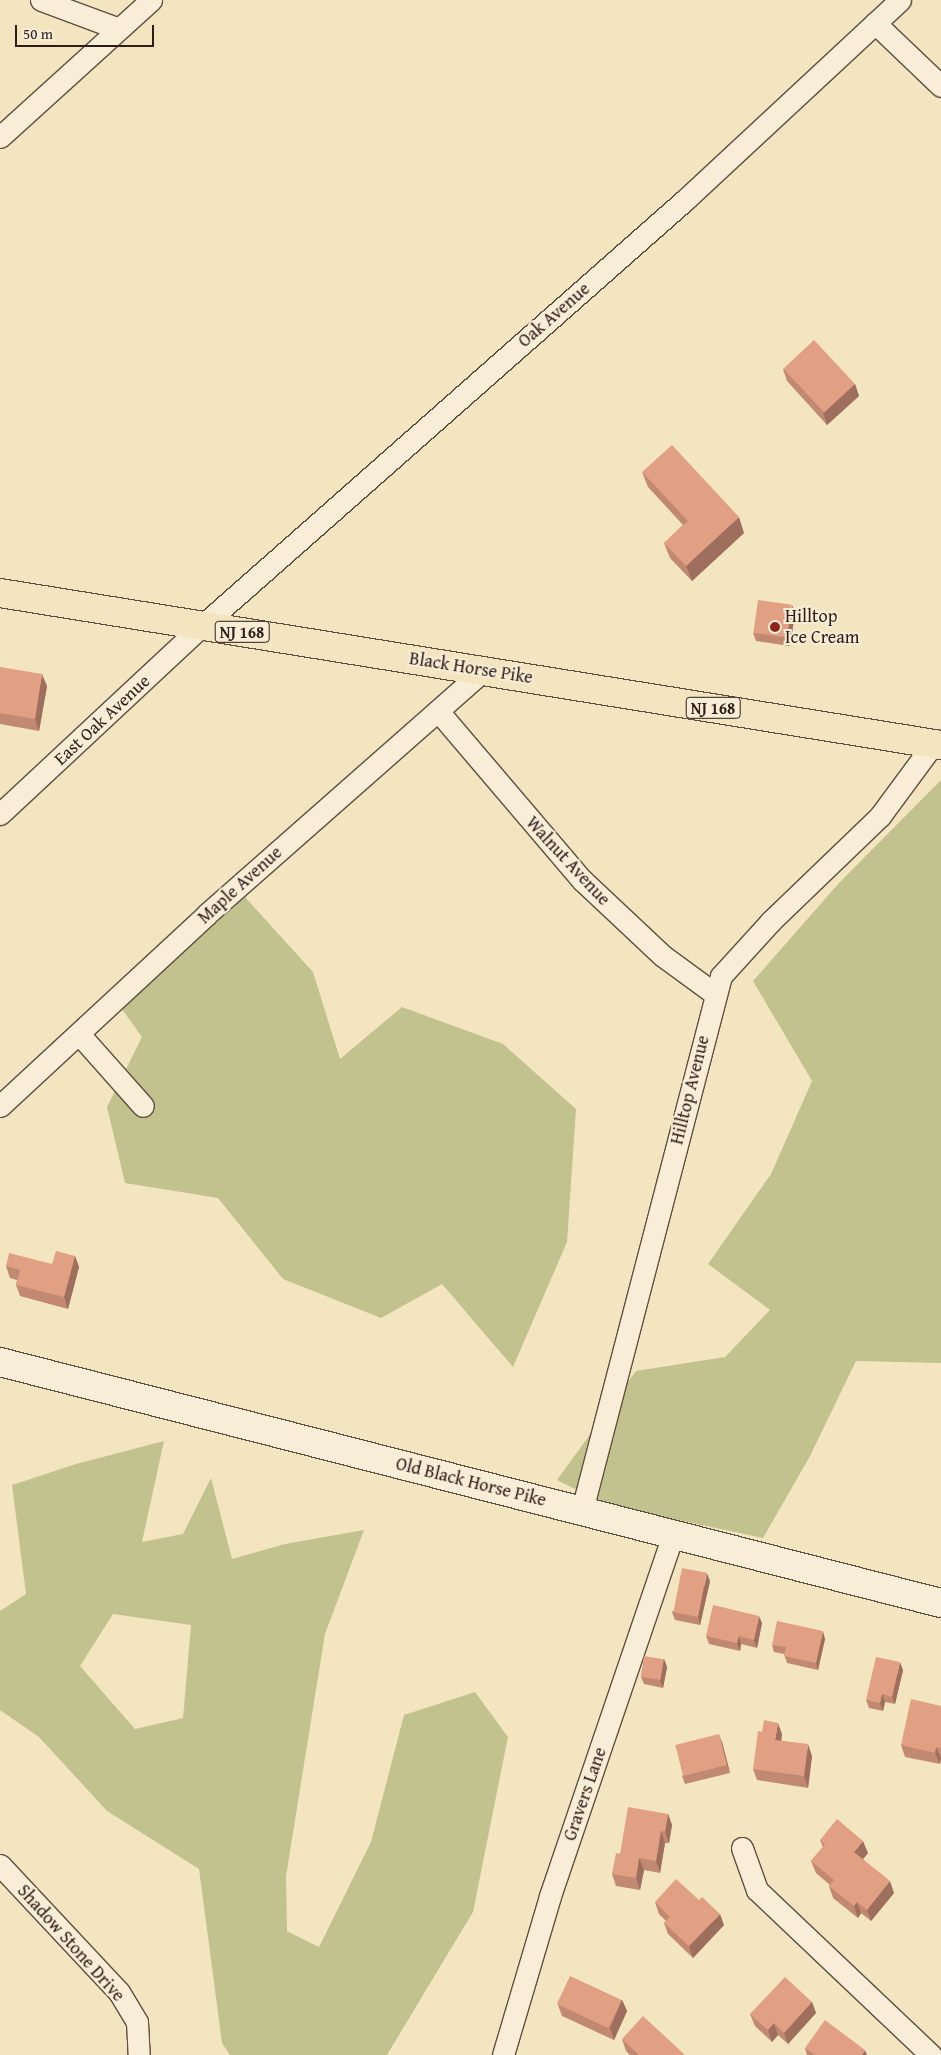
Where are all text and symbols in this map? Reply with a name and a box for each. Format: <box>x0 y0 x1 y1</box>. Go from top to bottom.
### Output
scale bar <box>18 15 156 47</box>
text: 50 m <box>23 23 53 44</box>
street label: Oak Avenue <box>514 278 594 352</box>
place label: Hilltop Ice Cream <box>785 606 860 649</box>
road number: NJ 168 <box>214 618 270 646</box>
marker: Hilltop Ice Cream <box>769 621 781 633</box>
street label: Black Horse Pike <box>408 648 534 688</box>
street label: East Oak Avenue <box>50 670 154 770</box>
road number: NJ 168 <box>686 694 740 721</box>
street label: Walnut Avenue <box>521 812 615 910</box>
street label: Maple Avenue <box>193 842 287 928</box>
street label: Hilltop Avenue <box>666 1033 714 1147</box>
street label: Old Black Horse Pike <box>394 1453 548 1511</box>
street label: Gravers Lane <box>559 1744 611 1844</box>
street label: Shadow Stone Drive <box>13 1880 129 2006</box>

